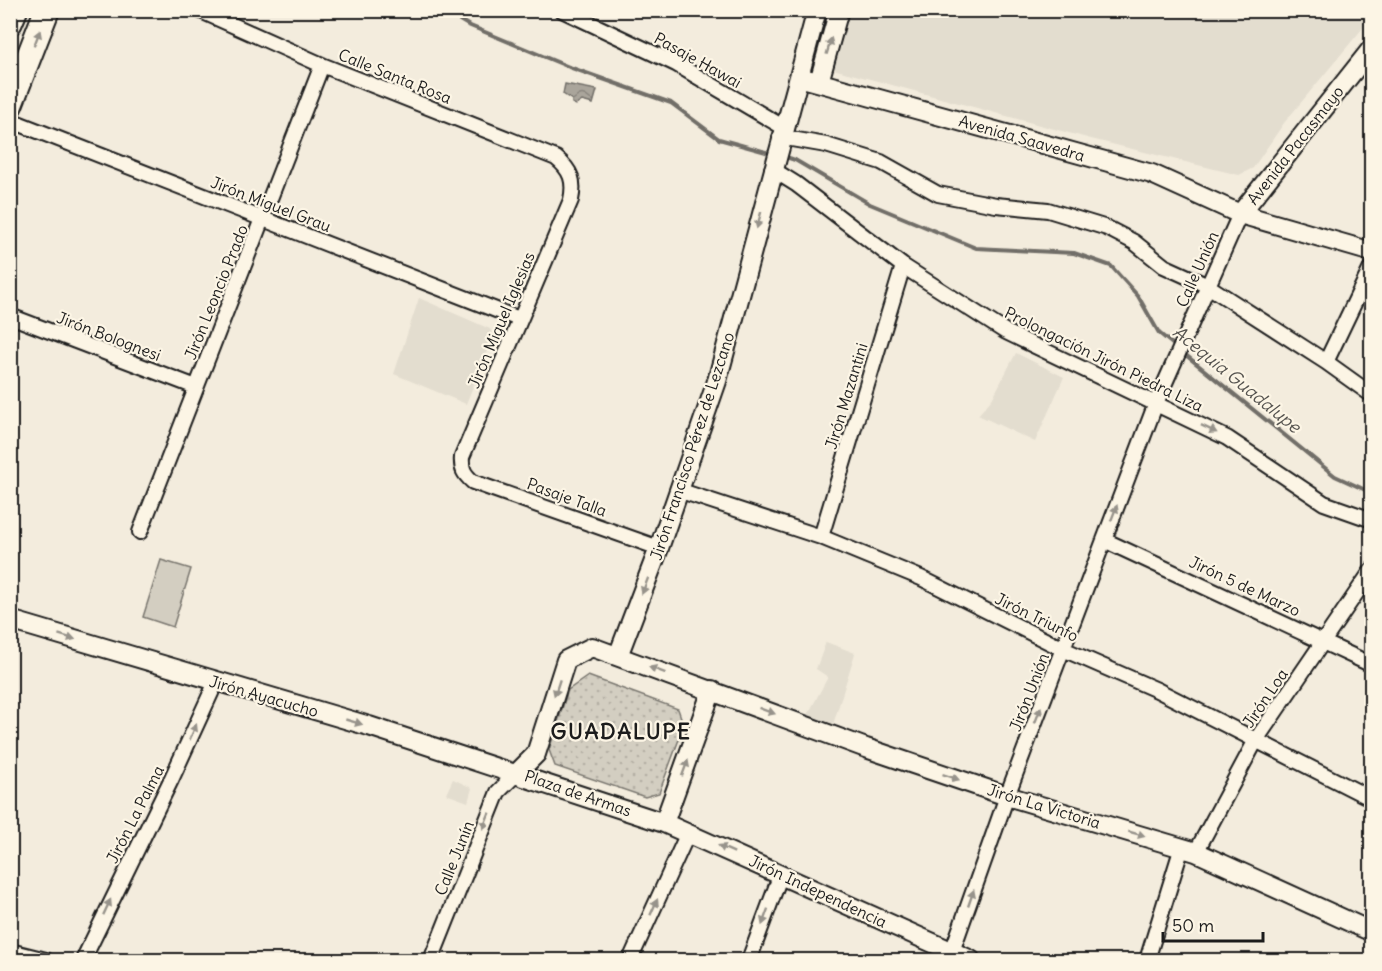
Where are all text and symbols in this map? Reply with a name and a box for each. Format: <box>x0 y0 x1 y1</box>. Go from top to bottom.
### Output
street label: Pasaje Hawai <box>651 28 745 92</box>
one-way arrow <box>32 29 42 47</box>
one-way arrow <box>825 37 834 55</box>
street label: Calle Santa Rosa <box>336 44 454 108</box>
street label: Avenida Pacasmayo <box>1242 81 1348 209</box>
street label: Avenida Saavedra <box>957 110 1087 166</box>
street label: Jirón Miguel Grau <box>208 172 334 236</box>
one-way arrow <box>754 211 763 229</box>
street label: Jirón Leoncio Prado <box>180 222 252 362</box>
street label: Calle Unión <box>1171 228 1223 310</box>
street label: Jirón Miguel Iglesias <box>463 249 539 391</box>
street label: Prolongación Jirón Piedra Liza <box>1001 302 1207 416</box>
street label: Jirón Bolognesi <box>54 307 164 365</box>
water label: Acequia Guadalupe <box>1168 320 1307 439</box>
street label: Jirón Francisco Pérez de Lezcano <box>646 329 738 563</box>
street label: Jirón Mazantini <box>820 341 872 451</box>
one-way arrow <box>1200 424 1217 433</box>
street label: Pasaje Talla <box>524 473 610 521</box>
one-way arrow <box>1110 504 1119 522</box>
street label: Jirón 5 de Marzo <box>1186 552 1304 620</box>
one-way arrow <box>639 577 649 595</box>
street label: Jirón Triunfo <box>992 588 1082 646</box>
one-way arrow <box>58 633 76 642</box>
street label: Jirón Unión <box>1005 650 1053 734</box>
one-way arrow <box>648 665 666 675</box>
street label: Jirón Loa <box>1238 665 1292 731</box>
street label: Jirón Ayacucho <box>207 671 321 721</box>
one-way arrow <box>552 679 562 697</box>
one-way arrow <box>1034 706 1043 724</box>
one-way arrow <box>758 707 776 716</box>
district label: GUADALUPE <box>551 717 691 745</box>
one-way arrow <box>345 718 363 727</box>
one-way arrow <box>189 724 198 741</box>
one-way arrow <box>680 759 690 777</box>
street label: Jirón La Palma <box>102 762 168 866</box>
street label: Plaza de Armas <box>522 765 634 821</box>
one-way arrow <box>942 772 960 782</box>
street label: Jirón La Victoria <box>985 779 1103 833</box>
one-way arrow <box>481 812 490 830</box>
street label: Calle Junín <box>430 818 478 898</box>
one-way arrow <box>1128 830 1146 839</box>
one-way arrow <box>718 845 735 854</box>
street label: Jirón Independencia <box>746 850 890 932</box>
one-way arrow <box>967 889 977 907</box>
one-way arrow <box>102 898 112 916</box>
one-way arrow <box>649 898 659 916</box>
scale bar <box>1163 905 1264 943</box>
one-way arrow <box>760 908 770 926</box>
text: 50 m <box>1172 914 1214 937</box>

